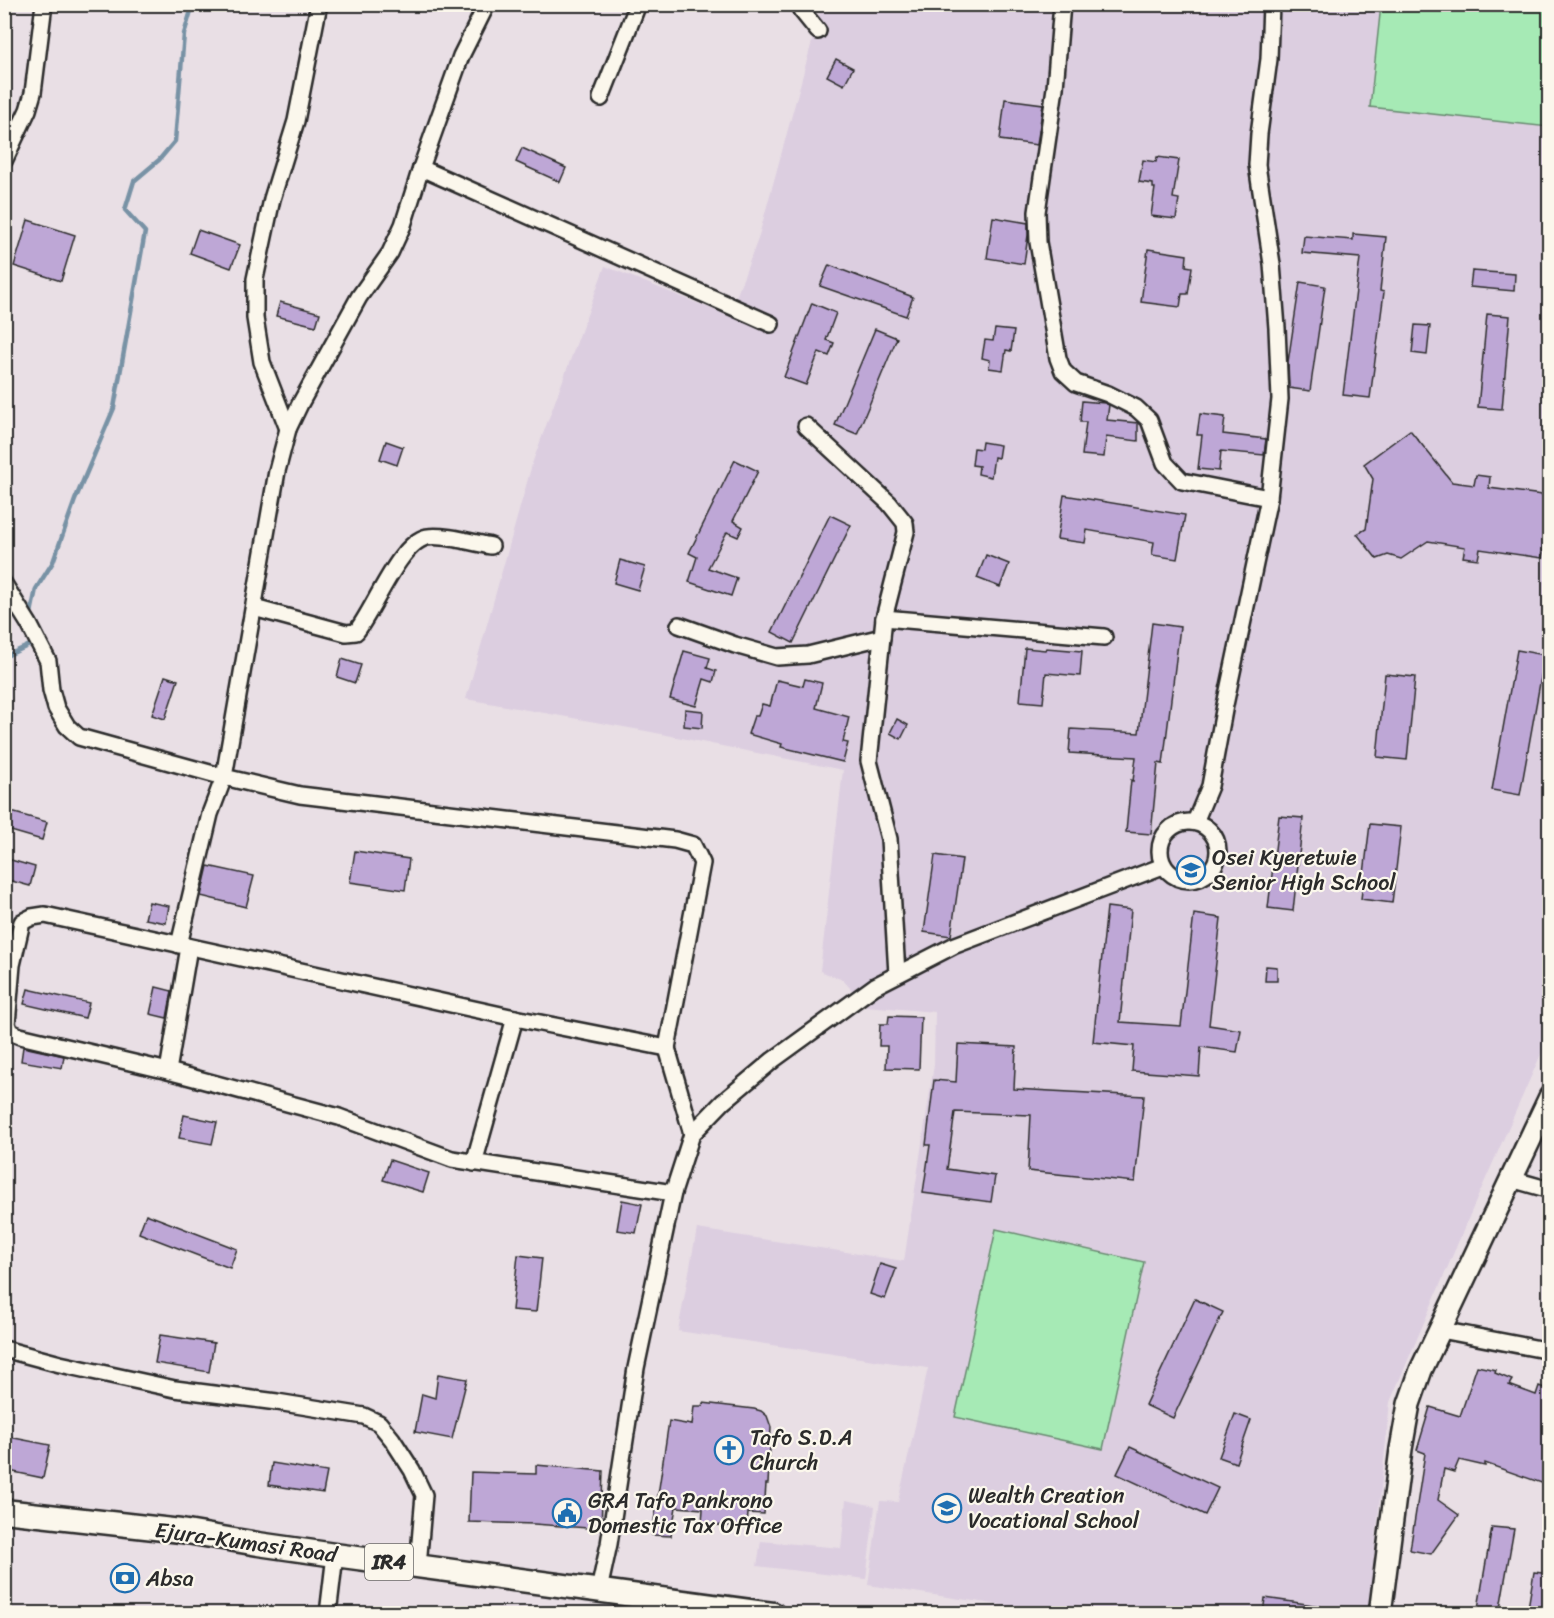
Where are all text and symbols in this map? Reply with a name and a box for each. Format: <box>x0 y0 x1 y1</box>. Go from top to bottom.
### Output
place label: Osei Kyeretwie Senior High School <box>1212 838 1396 902</box>
school or university icon: Osei Kyeretwie Senior High School <box>1175 854 1207 886</box>
place label: Tafo S.D.A Church <box>750 1418 853 1482</box>
church icon: Tafo S.D.A Church <box>713 1434 745 1466</box>
place label: Wealth Creation Vocational School <box>968 1476 1140 1540</box>
place label: GRA Tafo Pankrono Domestic Tax Office <box>588 1481 783 1545</box>
school or university icon: Wealth Creation Vocational School <box>931 1492 963 1524</box>
public building icon: GRA Tafo Pankrono Domestic Tax Office <box>551 1497 583 1529</box>
street label: Ejura-Kumasi Road <box>153 1510 341 1574</box>
road number: IR4 <box>365 1544 413 1580</box>
place label: Absa <box>145 1559 194 1598</box>
bank icon: Absa <box>109 1562 141 1594</box>

